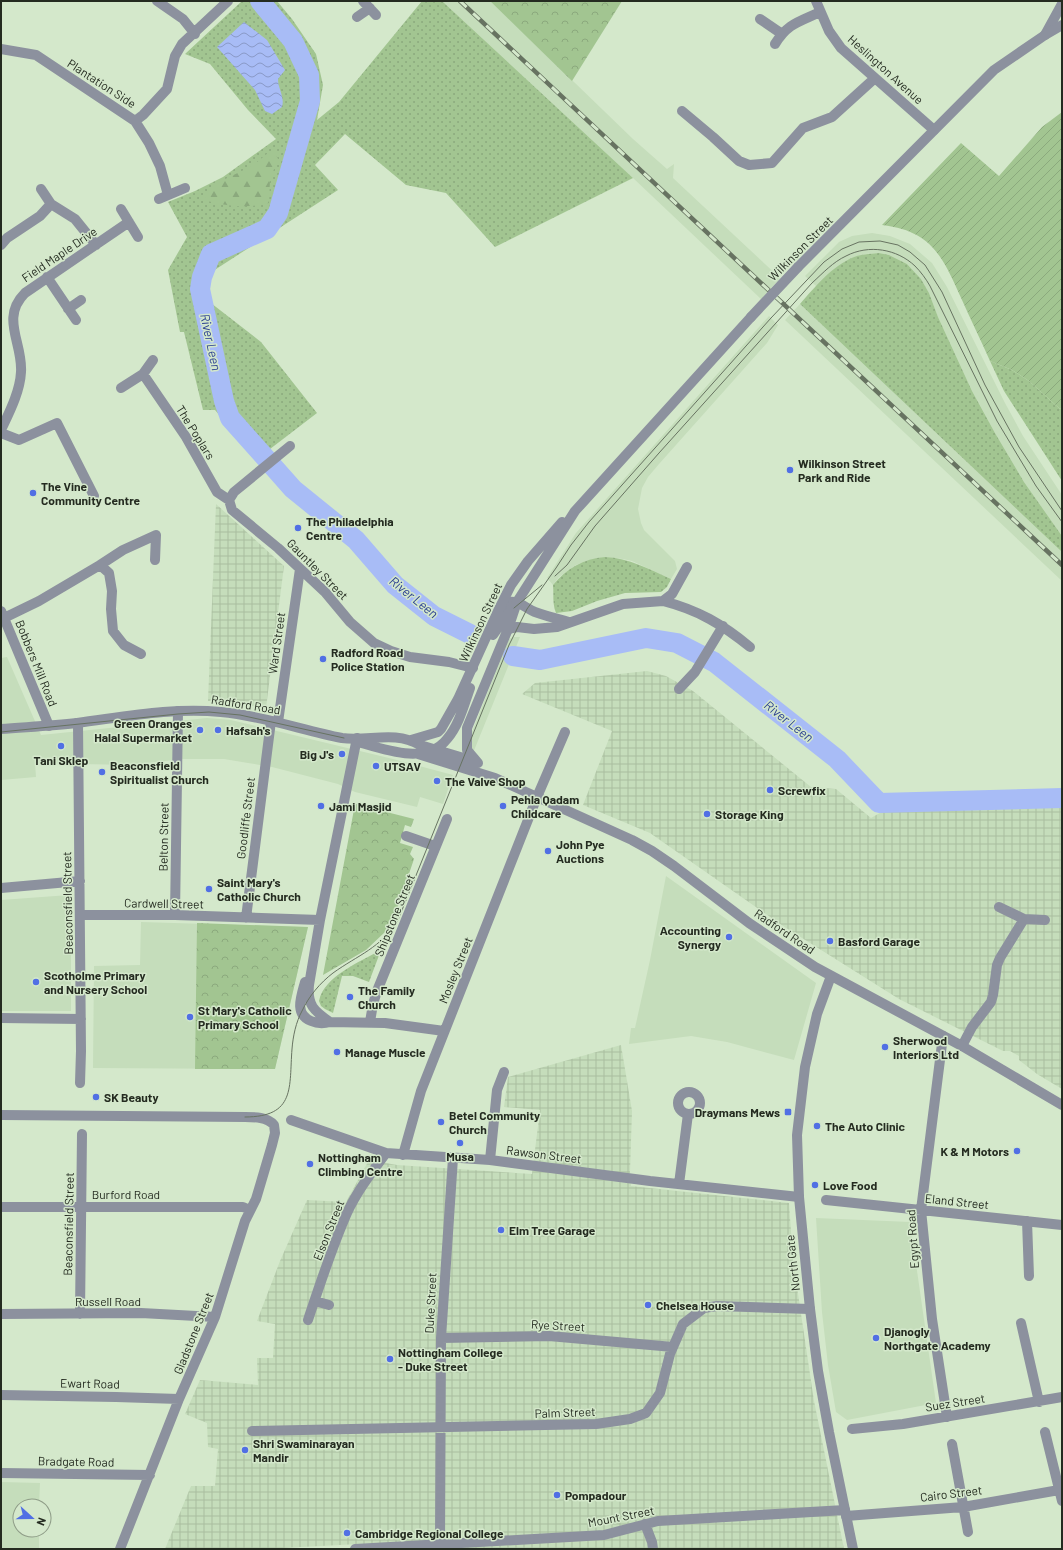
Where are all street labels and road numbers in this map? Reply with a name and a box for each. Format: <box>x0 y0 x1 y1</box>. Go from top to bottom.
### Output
street label: Heslington Avenue <box>846 32 926 106</box>
street label: Plantation Side <box>65 56 139 110</box>
street label: Wilkinson Street <box>765 213 835 283</box>
street label: Field Maple Drive <box>19 224 99 284</box>
street label: The Poplars <box>174 402 218 462</box>
street label: Gauntley Street <box>285 536 351 602</box>
street label: Wilkinson Street <box>456 580 504 664</box>
street label: Ward Street <box>265 611 287 675</box>
street label: Bobbers Mill Road <box>13 618 61 708</box>
street label: Radford Road <box>210 692 282 716</box>
street label: Goodliffe Street <box>233 776 257 860</box>
street label: Belton Street <box>155 802 171 872</box>
street label: Beaconsfield Street <box>59 851 75 955</box>
street label: Shipstone Street <box>371 872 417 958</box>
street label: Cardwell Street <box>124 895 204 911</box>
street label: Radford Road <box>752 906 818 956</box>
street label: Mosley Street <box>435 935 475 1005</box>
street label: Rawson Street <box>506 1142 582 1166</box>
street label: Beaconsfield Street <box>60 1172 76 1276</box>
street label: Burford Road <box>92 1187 160 1201</box>
street label: Eland Street <box>924 1191 990 1211</box>
street label: Elson Street <box>310 1198 346 1262</box>
street label: Egypt Road <box>903 1209 921 1269</box>
street label: North Gate <box>782 1234 802 1292</box>
street label: Duke Street <box>421 1272 439 1334</box>
street label: Gladstone Street <box>170 1290 216 1376</box>
street label: Russell Road <box>75 1294 141 1308</box>
street label: Rye Street <box>531 1317 585 1333</box>
street label: Ewart Road <box>60 1375 120 1391</box>
street label: Suez Street <box>924 1390 986 1414</box>
street label: Palm Street <box>534 1404 596 1420</box>
street label: Bradgate Road <box>38 1453 114 1469</box>
street label: Cairo Street <box>919 1482 983 1504</box>
street label: Mount Street <box>587 1503 655 1529</box>

